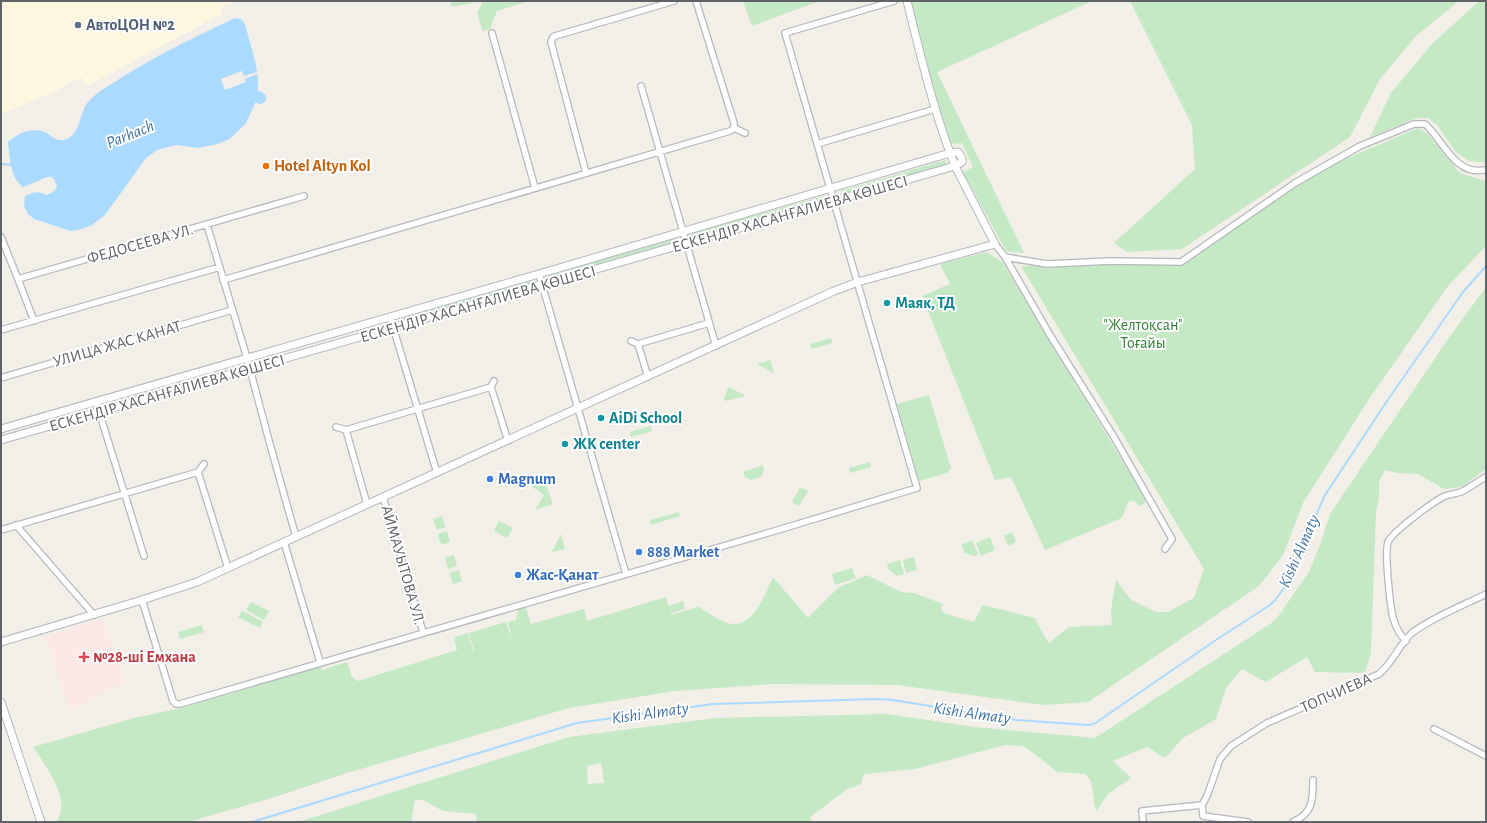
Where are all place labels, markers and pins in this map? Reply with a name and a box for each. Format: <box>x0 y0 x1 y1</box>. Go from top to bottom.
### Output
place label: АвтоЦОН №2 <box>86 17 175 33</box>
marker: АвтоЦОН №2 <box>73 20 83 30</box>
place label: Hotel Altyn Kol <box>274 158 371 175</box>
marker: Hotel Altyn Kol <box>261 161 271 171</box>
place label: Маяк, ТД <box>895 295 955 311</box>
marker: Маяк, ТД <box>882 298 892 308</box>
place label: AiDi School <box>609 410 682 426</box>
marker: AiDi School <box>596 413 606 423</box>
place label: ЖК center <box>573 436 640 452</box>
marker: ЖК center <box>560 439 570 449</box>
place label: Magnum <box>498 471 556 487</box>
marker: Magnum <box>485 474 495 484</box>
place label: 888 Market <box>647 544 720 560</box>
marker: 888 Market <box>634 547 644 557</box>
place label: Жас-Қанат <box>526 567 599 583</box>
marker: Жас-Қанат <box>513 570 523 580</box>
place label: №28-ші Емхана <box>93 649 196 665</box>
marker: №28-ші Емхана <box>78 651 90 663</box>

